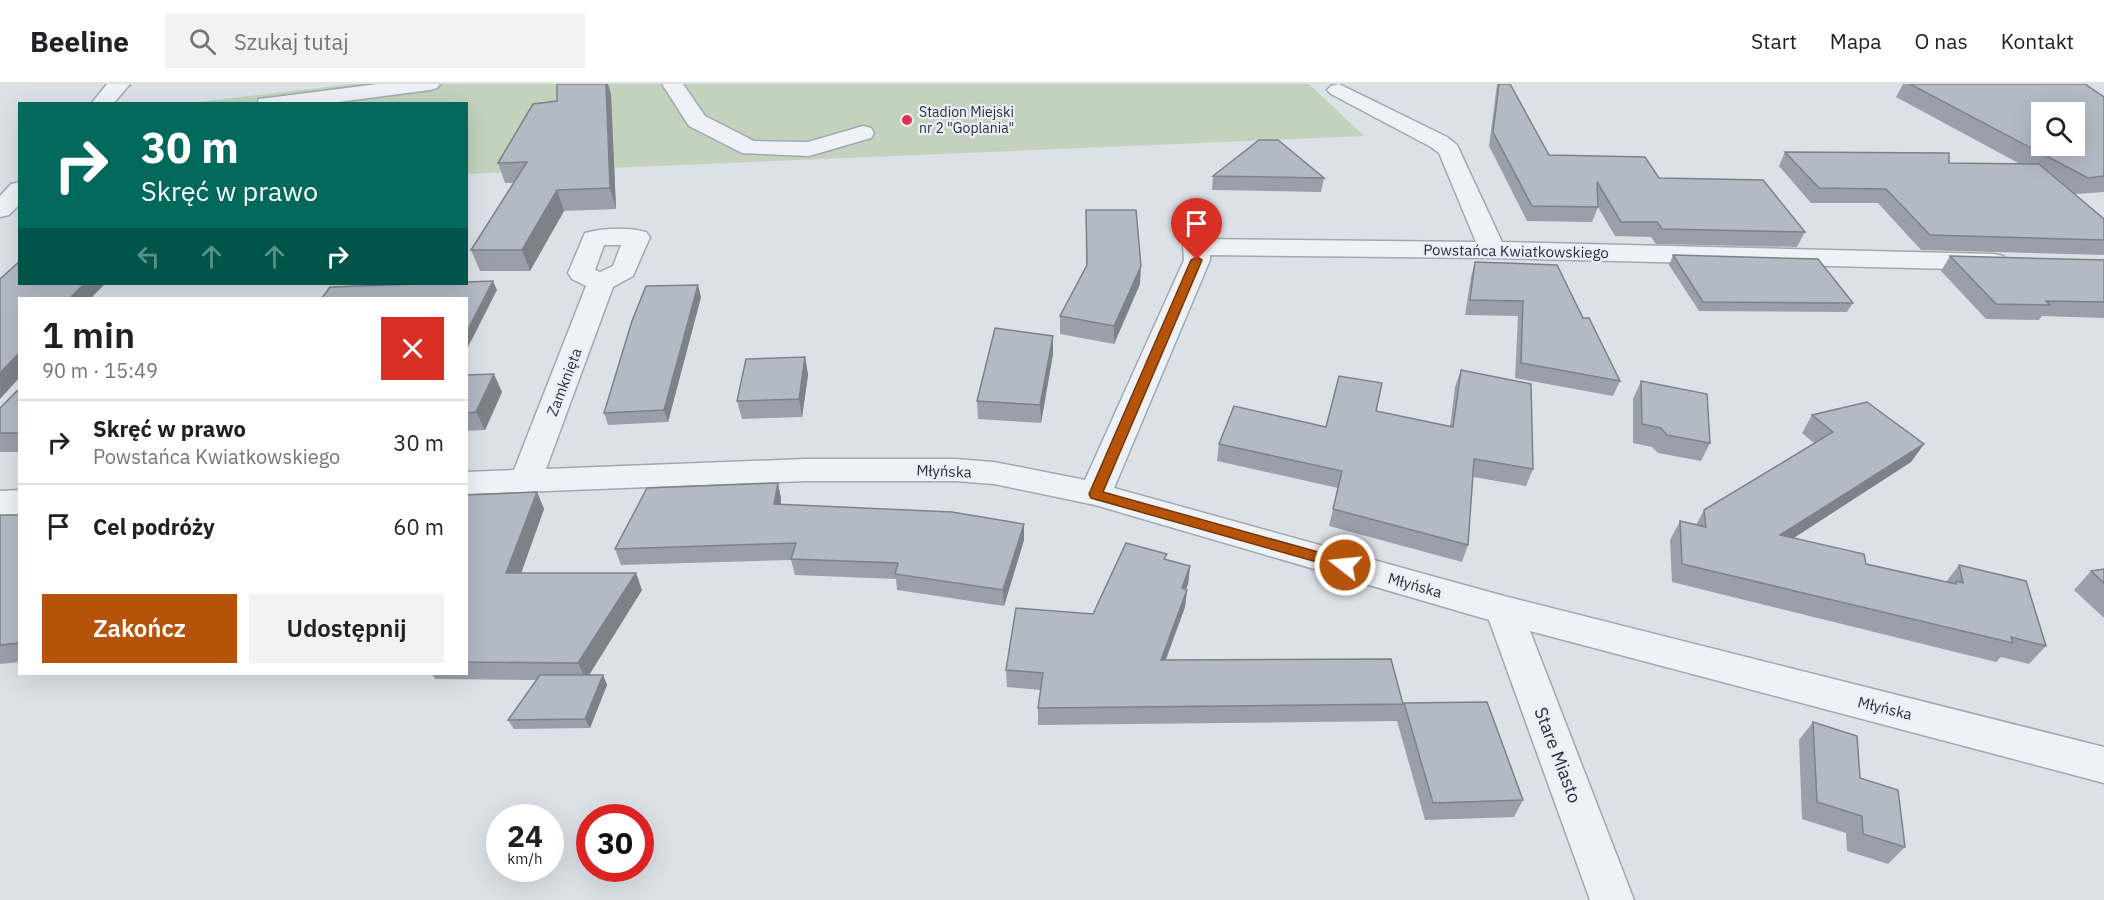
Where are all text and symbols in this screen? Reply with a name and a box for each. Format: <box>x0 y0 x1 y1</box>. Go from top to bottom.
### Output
search box <box>165 14 585 68</box>
text: Beeline <box>30 23 129 60</box>
icon: search <box>186 25 219 58</box>
text: Szukaj tutaj <box>234 27 349 56</box>
text: Start <box>1751 27 1797 55</box>
text: Mapa <box>1830 27 1882 55</box>
text: O nas <box>1915 27 1968 55</box>
text: Kontakt <box>2001 27 2074 55</box>
map controls <box>2031 102 2085 156</box>
button: search <box>2031 102 2085 156</box>
place label: Stadion Miejski nr 2 "Goplania" <box>919 103 1014 137</box>
marker: Stadion Miejski nr 2 "Goplania" <box>900 113 914 127</box>
text: 30 m <box>141 120 239 175</box>
icon: right <box>42 126 120 204</box>
text: Skręć w prawo <box>141 173 318 208</box>
pin <box>1171 198 1222 260</box>
icon: arrive <box>1180 207 1213 240</box>
icon: left <box>132 240 165 273</box>
icon: ahead <box>195 240 228 273</box>
icon: ahead <box>258 240 291 273</box>
icon: right <box>321 240 354 273</box>
street label: Powstańca Kwiatkowskiego <box>1423 240 1609 262</box>
text: 1 min <box>42 311 135 358</box>
button: close <box>381 317 444 380</box>
street label: Zamknięta <box>542 345 586 419</box>
text: 90 m · 15:49 <box>42 357 158 384</box>
text: Skręć w prawo <box>93 414 246 443</box>
icon: right <box>42 426 75 459</box>
text: 30 m <box>393 428 444 457</box>
text: Powstańca Kwiatkowskiego <box>93 443 340 470</box>
street label: Młyńska <box>916 461 972 481</box>
icon: arrive <box>42 510 75 543</box>
text: Cel podróży <box>93 512 215 541</box>
text: 60 m <box>393 512 444 541</box>
position arrow <box>1313 533 1377 597</box>
street label: Młyńska <box>1386 568 1444 602</box>
button: Zakończ <box>42 594 237 663</box>
button: Udostępnij <box>249 594 444 663</box>
street label: Młyńska <box>1856 692 1914 724</box>
street label: Stare Miasto <box>1529 704 1587 806</box>
speed limit sign: 30 <box>576 804 654 882</box>
text: 24 <box>507 816 543 855</box>
text: km/h <box>507 849 543 868</box>

